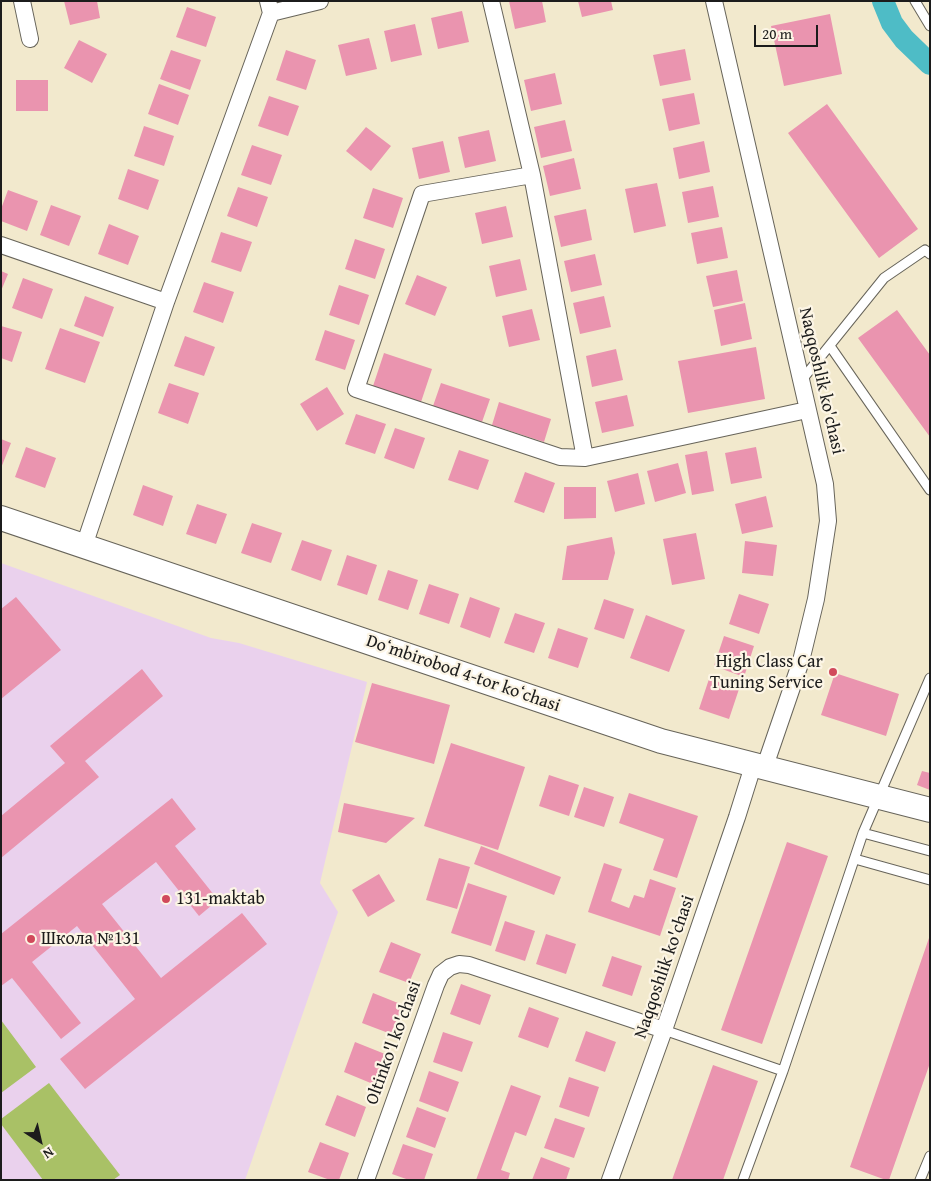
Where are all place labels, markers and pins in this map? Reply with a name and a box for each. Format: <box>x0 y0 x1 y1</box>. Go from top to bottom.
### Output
place label: High Class Car Tuning Service <box>710 651 823 694</box>
marker: High Class Car Tuning Service <box>827 666 839 678</box>
place label: 131-maktab <box>176 888 265 910</box>
marker: 131-maktab <box>160 893 172 905</box>
place label: Школа №131 <box>41 928 140 950</box>
marker: Школа №131 <box>25 933 37 945</box>

